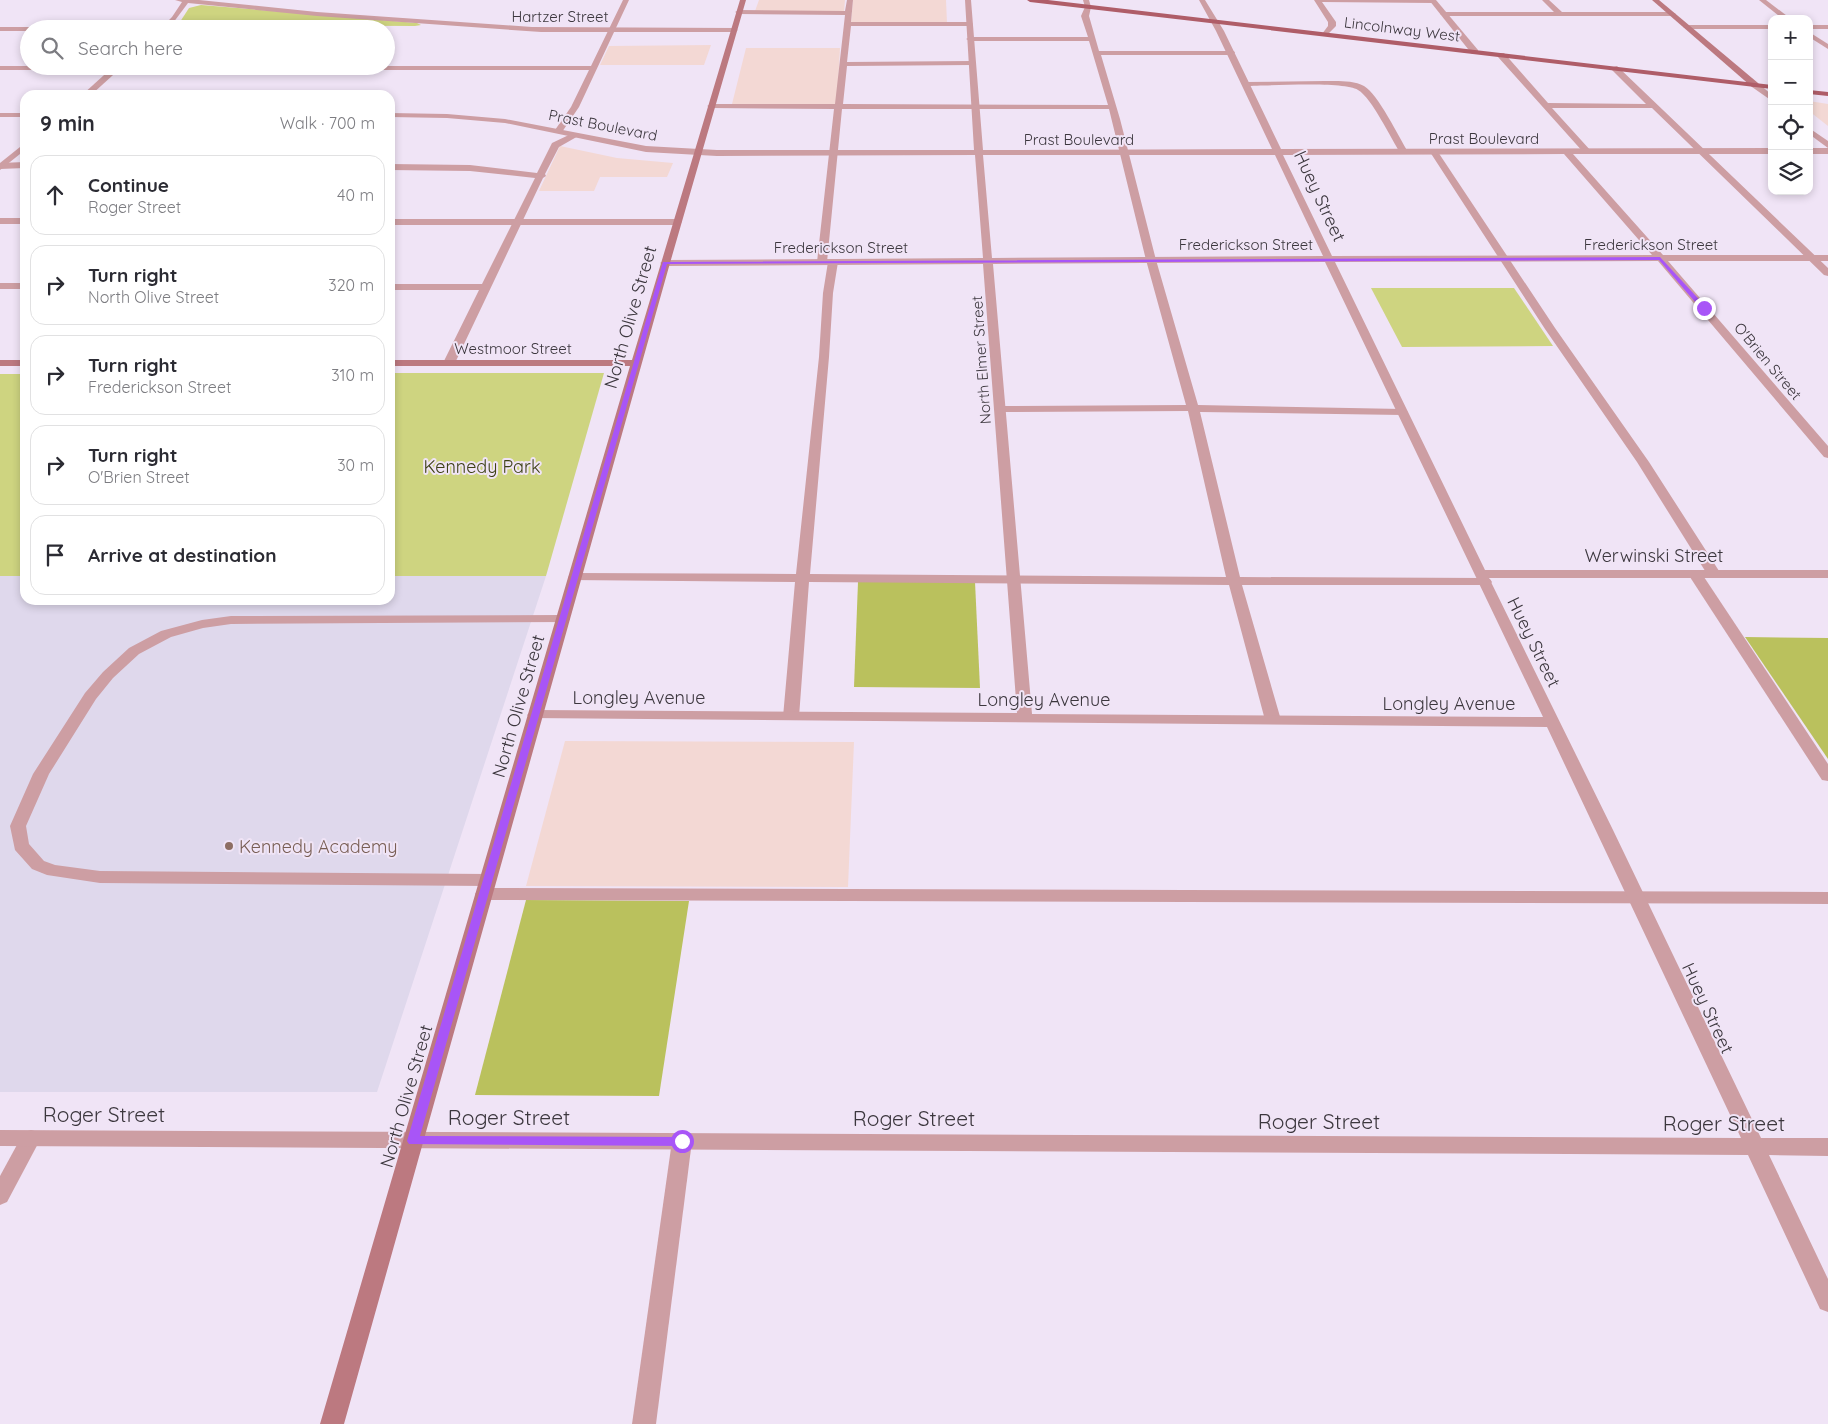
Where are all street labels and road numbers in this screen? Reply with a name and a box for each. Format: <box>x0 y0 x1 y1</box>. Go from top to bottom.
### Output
street label: Hartzer Street <box>511 7 609 26</box>
street label: Lincolnway West <box>1343 12 1461 46</box>
street label: Prast Boulevard <box>547 105 659 145</box>
street label: Prast Boulevard <box>1429 129 1539 148</box>
street label: Prast Boulevard <box>1024 130 1134 149</box>
street label: Huey Street <box>1289 147 1351 245</box>
street label: Frederickson Street <box>1179 235 1313 254</box>
street label: Frederickson Street <box>1584 235 1718 254</box>
street label: Frederickson Street <box>774 238 908 257</box>
street label: North Olive Street <box>599 243 661 391</box>
street label: North Elmer Street <box>967 295 995 425</box>
street label: O'Brien Street <box>1730 318 1806 404</box>
street label: Westmoor Street <box>454 339 572 358</box>
street label: Werwinski Street <box>1585 544 1723 567</box>
street label: Huey Street <box>1502 593 1566 691</box>
street label: North Olive Street <box>487 632 549 780</box>
street label: Longley Avenue <box>573 686 705 709</box>
street label: Longley Avenue <box>978 688 1110 711</box>
street label: Longley Avenue <box>1383 692 1515 715</box>
street label: Huey Street <box>1677 959 1739 1057</box>
street label: North Olive Street <box>375 1022 437 1170</box>
street label: Roger Street <box>43 1101 165 1127</box>
street label: Roger Street <box>448 1104 570 1130</box>
street label: Roger Street <box>853 1105 975 1131</box>
street label: Roger Street <box>1258 1108 1380 1134</box>
street label: Roger Street <box>1663 1110 1785 1136</box>

